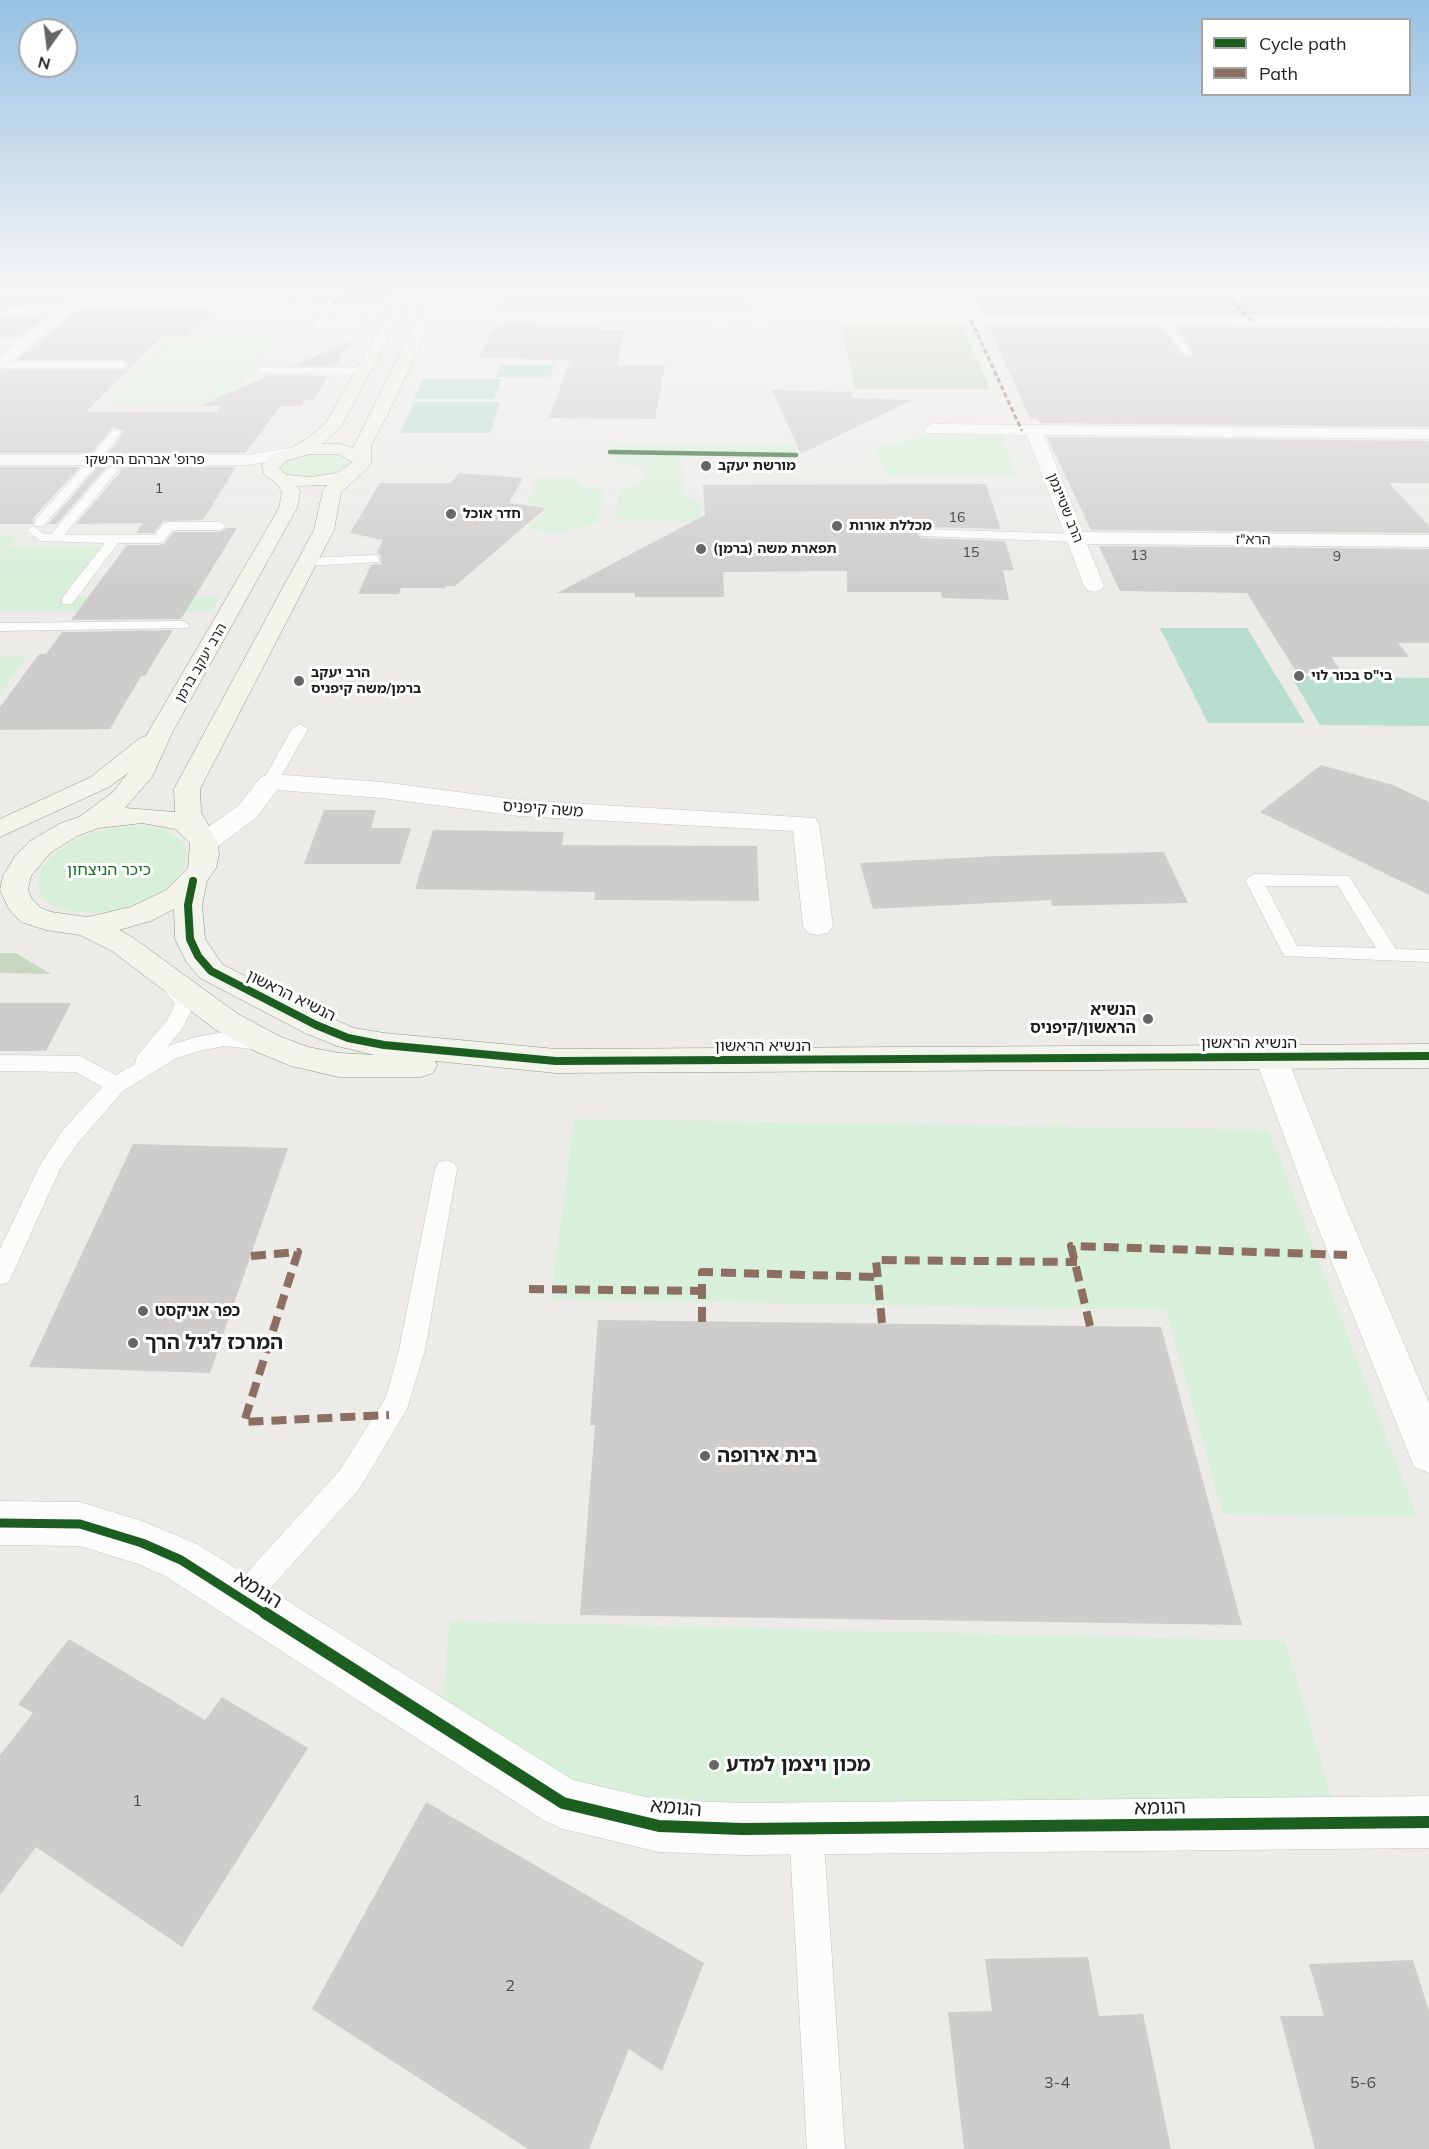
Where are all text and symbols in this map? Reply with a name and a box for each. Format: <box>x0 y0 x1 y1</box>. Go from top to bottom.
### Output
north arrow <box>18 18 78 78</box>
legend <box>1201 18 1411 96</box>
text: Cycle path <box>1259 32 1346 55</box>
text: N <box>36 52 52 75</box>
text: Path <box>1259 62 1298 85</box>
street label: פרופ' אברהם הרשקו <box>85 452 205 468</box>
place label: מורשת יעקב <box>718 458 796 474</box>
marker: מורשת יעקב <box>699 459 713 473</box>
street label: הרב שטיינמן <box>1043 471 1087 545</box>
house number: 1 <box>155 481 163 497</box>
place label: חדר אוכל <box>463 506 521 522</box>
marker: חדר אוכל <box>444 507 458 521</box>
house number: 16 <box>949 510 965 526</box>
place label: מכללת אורות <box>849 518 932 534</box>
marker: מכללת אורות <box>830 519 844 533</box>
street label: הרא"ז <box>1235 531 1271 549</box>
place label: תפארת משה (ברמן) <box>713 541 837 557</box>
marker: תפארת משה (ברמן) <box>694 542 708 556</box>
house number: 15 <box>963 545 979 561</box>
house number: 13 <box>1131 548 1147 564</box>
house number: 9 <box>1333 549 1341 565</box>
street label: הרב יעקב ברמן <box>172 620 230 706</box>
place label: הרב יעקב ברמן/משה קיפניס <box>311 665 421 698</box>
place label: בי"ס בכור לוי <box>1311 668 1392 684</box>
marker: בי"ס בכור לוי <box>1292 669 1306 683</box>
marker: הרב יעקב ברמן/משה קיפניס <box>292 674 306 688</box>
street label: משה קיפניס <box>502 797 584 821</box>
park label: כיכר הניצחון <box>67 860 151 880</box>
street label: הנשיא הראשון <box>243 966 339 1026</box>
place label: הנשיא הראשון/קיפניס <box>1030 1000 1136 1038</box>
marker: הנשיא הראשון/קיפניס <box>1141 1012 1155 1026</box>
street label: הנשיא הראשון <box>1201 1033 1297 1053</box>
street label: הנשיא הראשון <box>715 1036 811 1056</box>
place label: כפר אניקסט <box>155 1301 240 1321</box>
marker: כפר אניקסט <box>136 1304 150 1318</box>
place label: המרכז לגיל הרך <box>145 1331 283 1355</box>
marker: המרכז לגיל הרך <box>126 1336 140 1350</box>
place label: בית אירופה <box>717 1444 817 1468</box>
marker: בית אירופה <box>698 1449 712 1463</box>
street label: הגומא <box>230 1566 286 1614</box>
place label: מכון ויצמן למדע <box>726 1753 871 1777</box>
marker: מכון ויצמן למדע <box>707 1758 721 1772</box>
house number: 1 <box>132 1791 142 1811</box>
street label: הגומא <box>649 1794 703 1822</box>
street label: הגומא <box>1134 1796 1186 1820</box>
house number: 2 <box>505 1976 515 1996</box>
house number: 3-4 <box>1044 2073 1070 2093</box>
house number: 5-6 <box>1350 2073 1376 2093</box>

